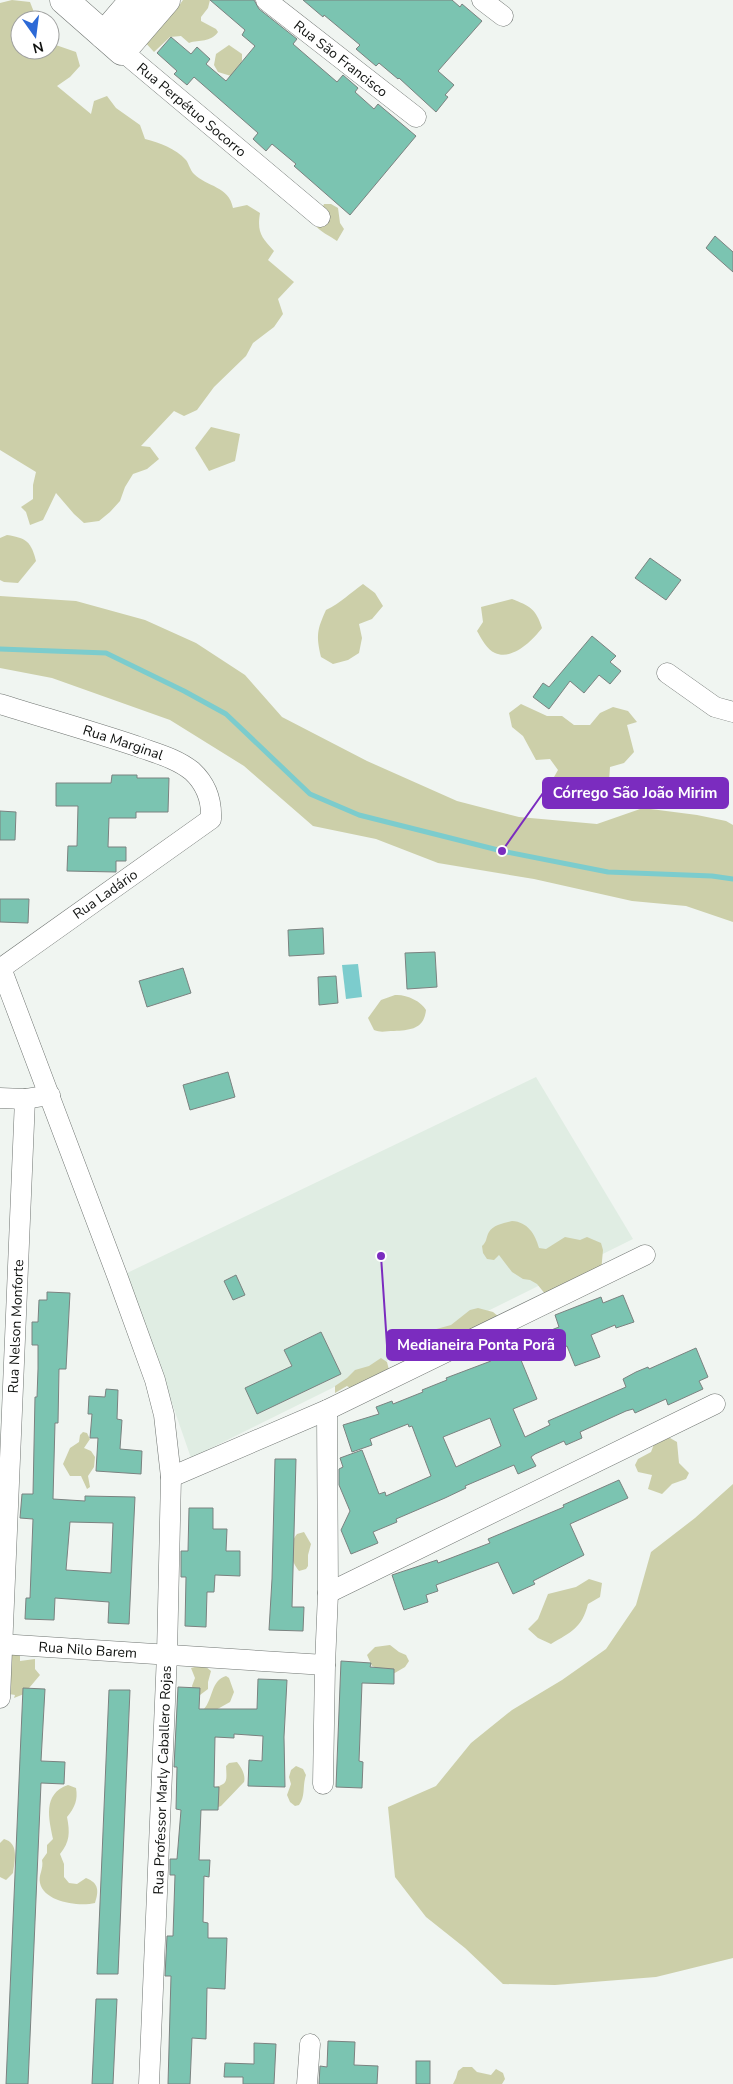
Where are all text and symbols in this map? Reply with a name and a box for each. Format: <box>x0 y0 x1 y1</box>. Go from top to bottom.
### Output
north arrow <box>10 10 60 60</box>
street label: Rua São Francisco <box>290 16 392 102</box>
text: N <box>31 37 45 58</box>
street label: Rua Perpétuo Socorro <box>133 58 250 161</box>
street label: Rua Marginal <box>81 721 167 765</box>
callout: Córrego São João Mirim <box>543 778 728 808</box>
text: Córrego São João Mirim <box>553 783 717 803</box>
street label: Rua Ladário <box>69 865 142 924</box>
street label: Rua Nelson Monforte <box>4 1259 28 1394</box>
callout: Medianeira Ponta Porã <box>387 1330 565 1360</box>
text: Medianeira Ponta Porã <box>397 1335 555 1355</box>
street label: Rua Nilo Barem <box>38 1638 138 1663</box>
street label: Rua Professor Marly Caballero Rojas <box>149 1665 176 1895</box>

